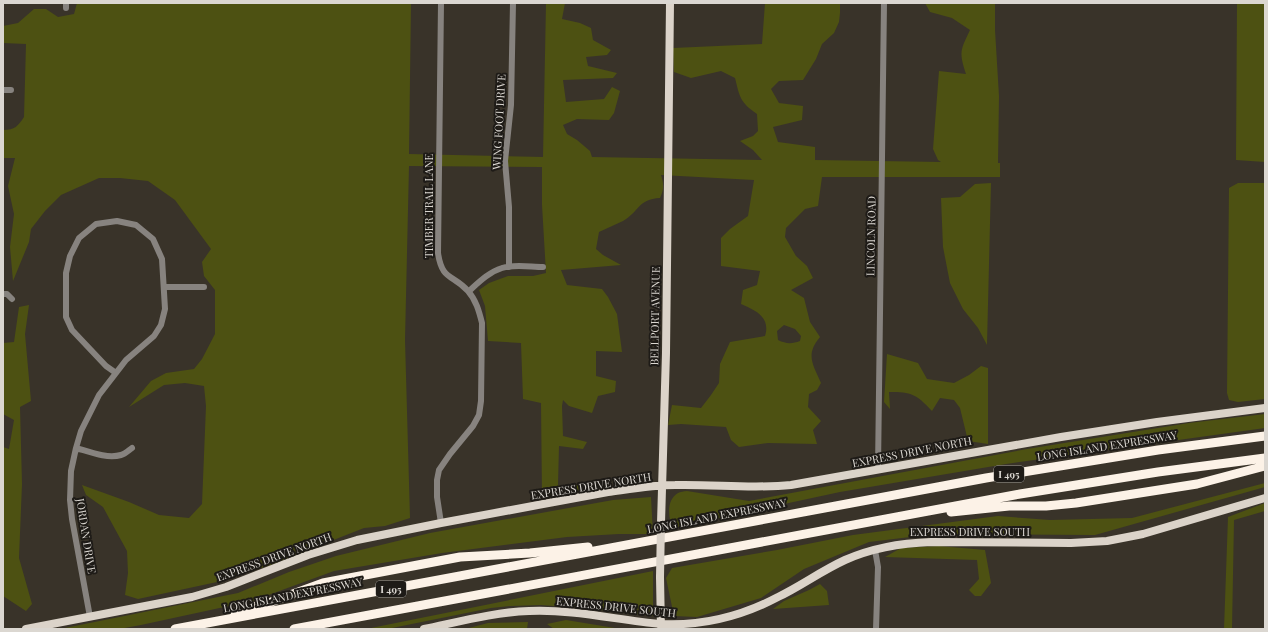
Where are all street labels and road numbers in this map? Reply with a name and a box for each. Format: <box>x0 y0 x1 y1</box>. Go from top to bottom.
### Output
street label: WING FOOT DRIVE <box>488 73 509 171</box>
street label: TIMBER TRAIL LANE <box>421 154 436 258</box>
street label: LINCOLN ROAD <box>862 196 879 276</box>
street label: BELLPORT AVENUE <box>646 266 663 366</box>
street label: LONG ISLAND EXPRESSWAY <box>1036 427 1179 464</box>
street label: EXPRESS DRIVE NORTH <box>851 433 973 470</box>
road number: I 495 <box>994 466 1024 482</box>
street label: EXPRESS DRIVE NORTH <box>530 469 652 502</box>
street label: LONG ISLAND EXPRESSWAY <box>646 495 789 536</box>
street label: JORDAN DRIVE <box>73 496 100 575</box>
street label: EXPRESS DRIVE SOUTH <box>910 524 1030 539</box>
street label: EXPRESS DRIVE NORTH <box>214 529 334 584</box>
street label: LONG ISLAND EXPRESSWAY <box>222 574 365 615</box>
road number: I 495 <box>376 581 406 597</box>
street label: EXPRESS DRIVE SOUTH <box>555 593 677 620</box>

